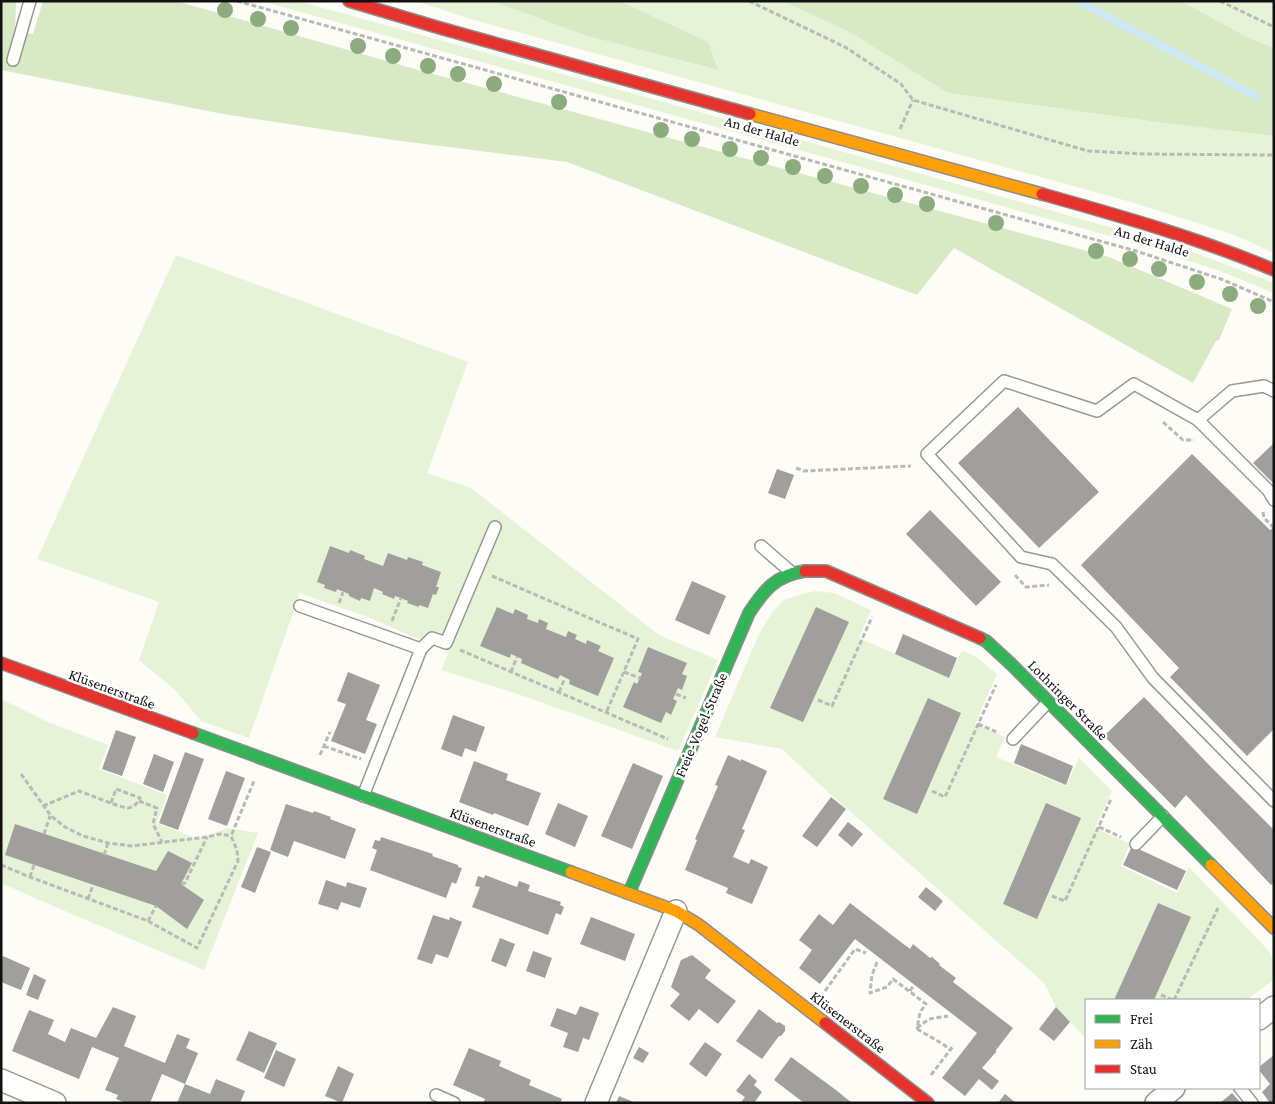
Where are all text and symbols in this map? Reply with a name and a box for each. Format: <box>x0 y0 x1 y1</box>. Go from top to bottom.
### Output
street label: An der Halde <box>723 113 802 149</box>
street label: An der Halde <box>1113 222 1192 260</box>
street label: Lothringer Straße <box>1024 657 1111 744</box>
street label: Klüsenerstraße <box>67 666 158 712</box>
street label: Freie-Vogel-Straße <box>672 670 731 780</box>
street label: Klüsenerstraße <box>448 804 539 850</box>
street label: Klüsenerstraße <box>807 988 889 1056</box>
legend <box>1085 999 1260 1089</box>
text: Frei <box>1130 1011 1153 1027</box>
text: Zäh <box>1130 1036 1153 1052</box>
text: Stau <box>1130 1061 1157 1077</box>

